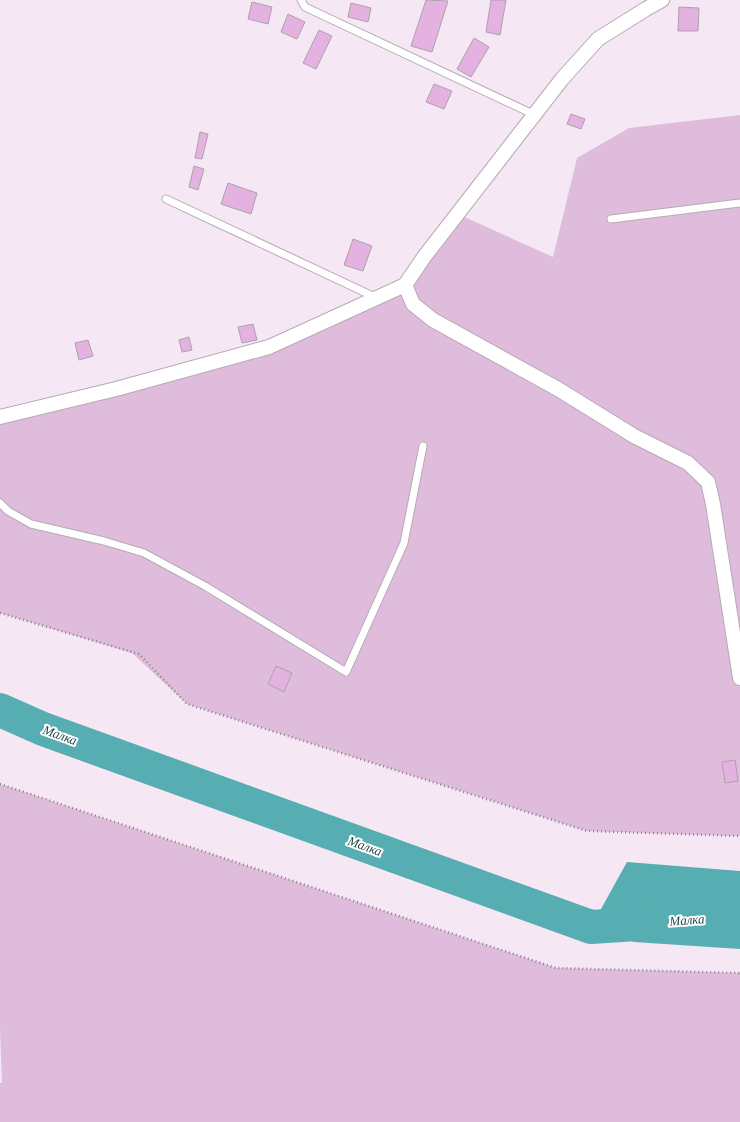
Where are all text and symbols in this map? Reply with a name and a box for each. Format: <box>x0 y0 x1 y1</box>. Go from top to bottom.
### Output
water label: Малка <box>40 722 80 748</box>
water label: Малка <box>345 833 385 859</box>
water label: Малка <box>668 911 706 929</box>

